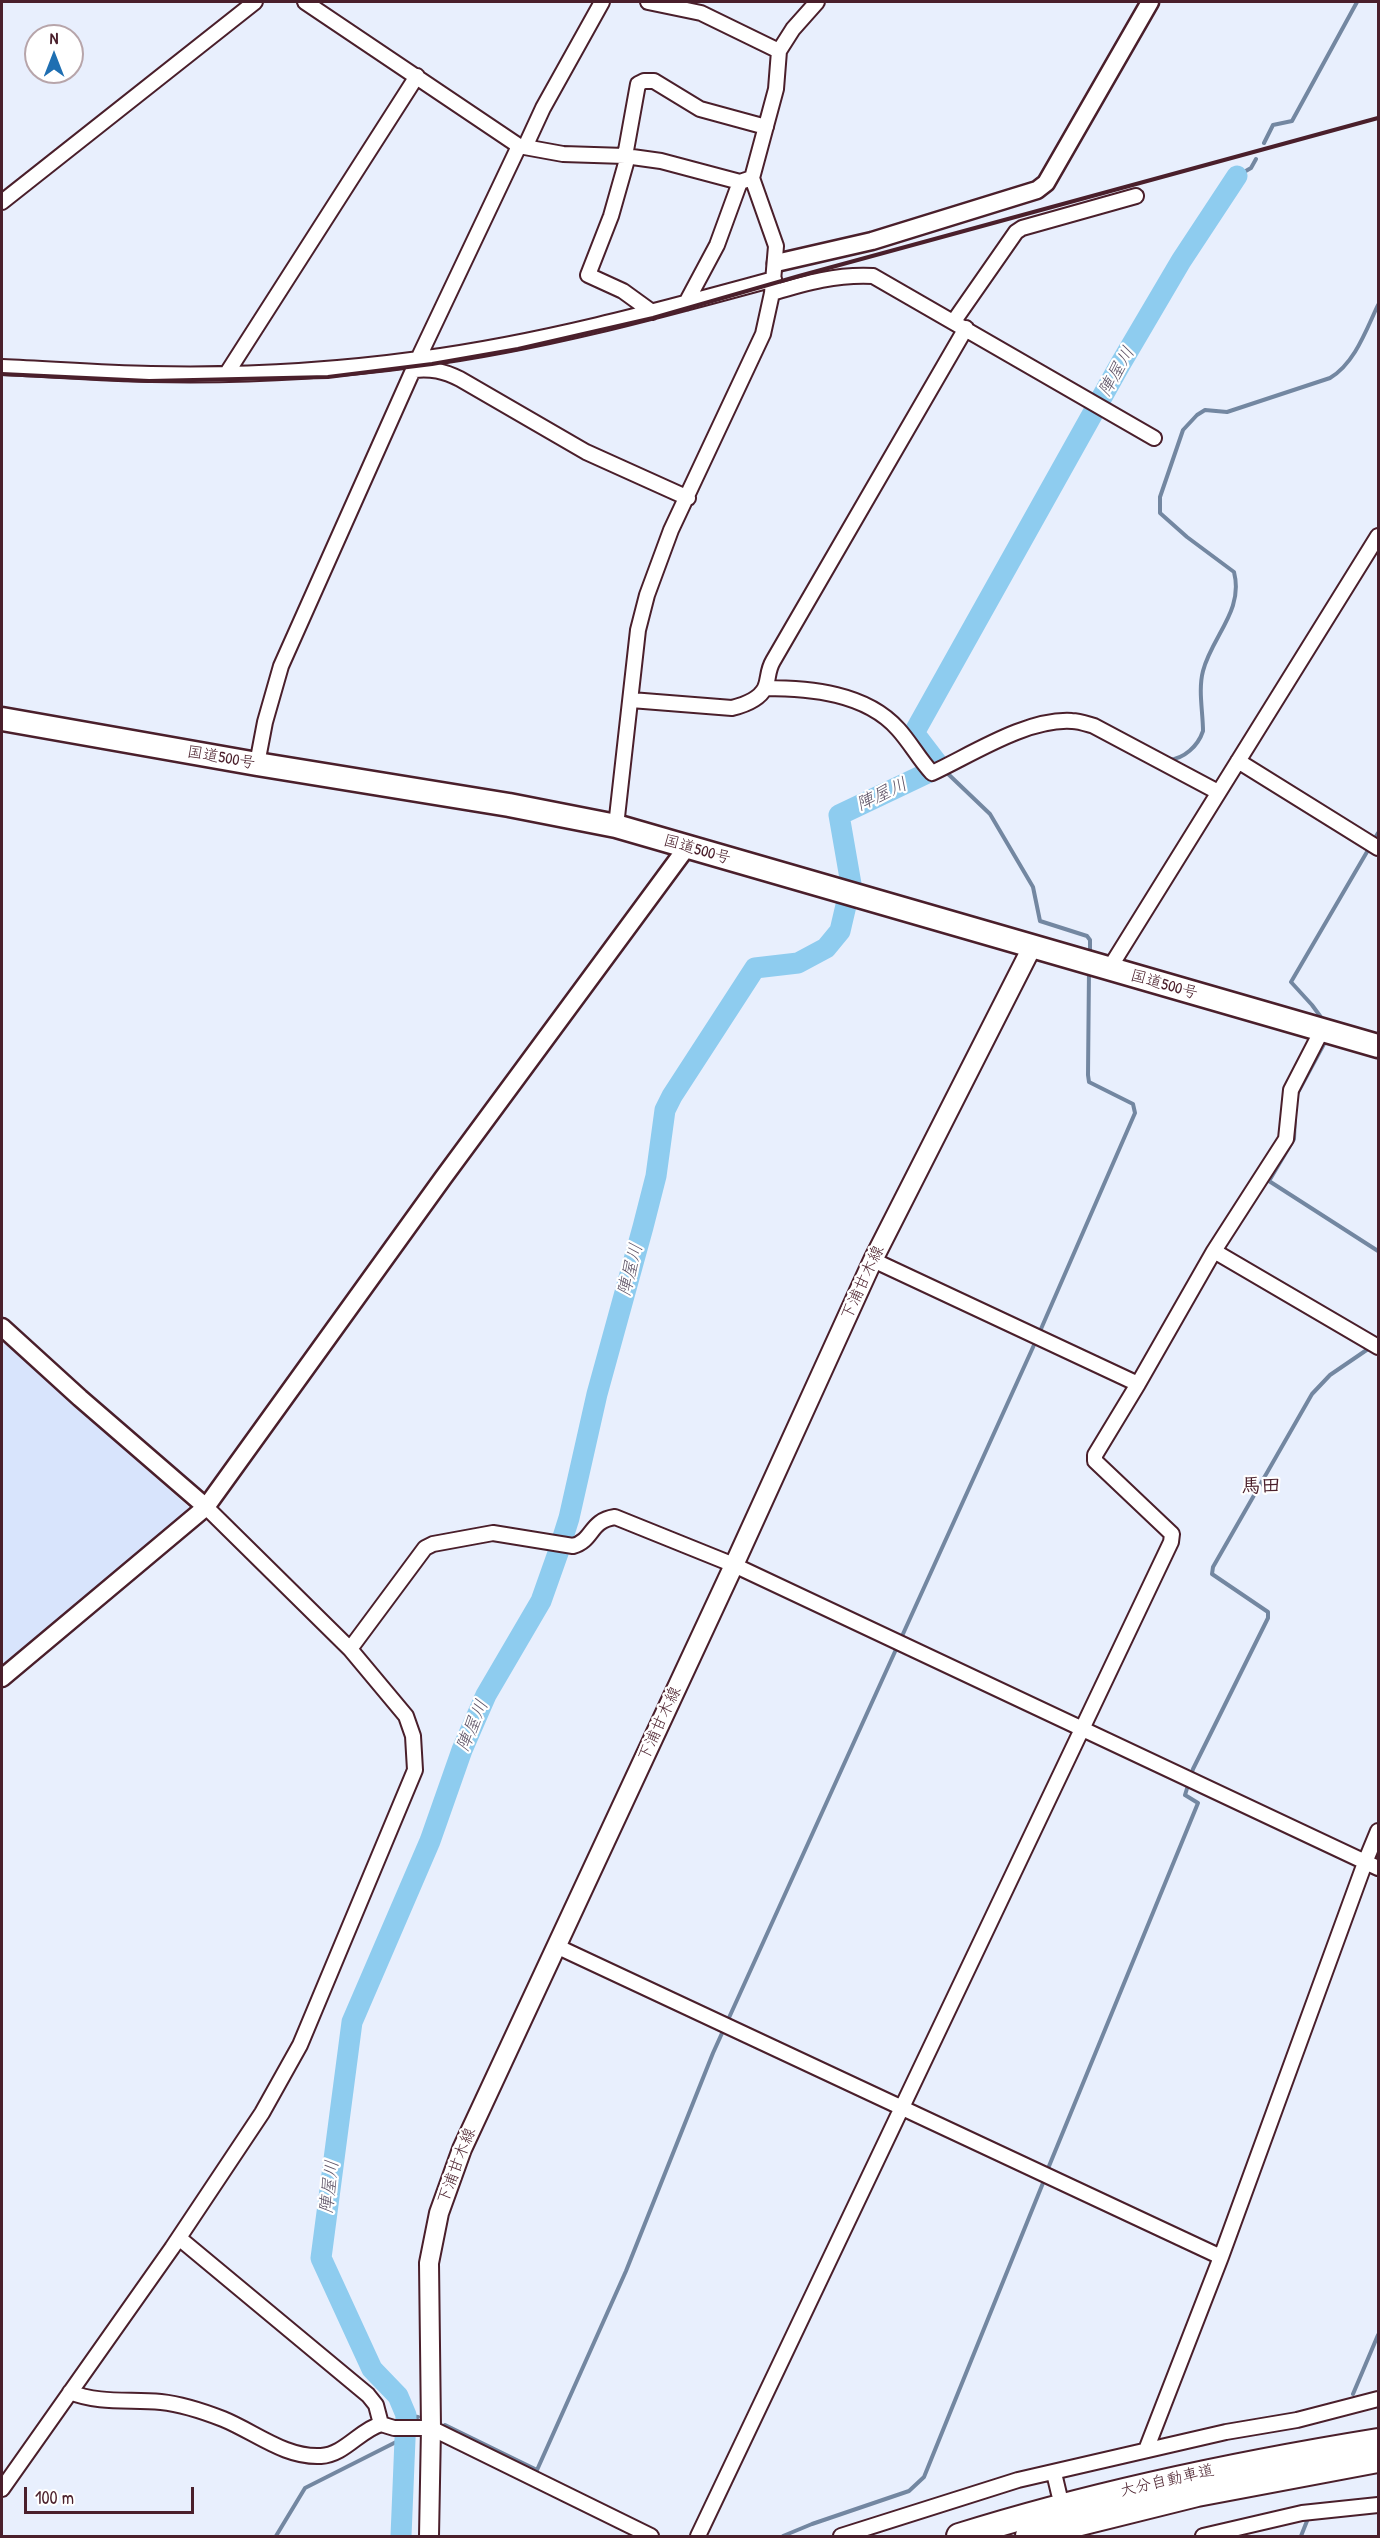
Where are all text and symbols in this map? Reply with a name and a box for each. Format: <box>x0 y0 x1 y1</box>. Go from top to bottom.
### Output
north arrow <box>24 24 84 84</box>
text: N <box>50 27 58 49</box>
water label: 陣屋川 <box>1094 343 1140 401</box>
street label: 国道500号 <box>185 743 257 773</box>
water label: 陣屋川 <box>853 774 911 816</box>
street label: 国道500号 <box>661 831 733 869</box>
street label: 国道500号 <box>1128 966 1200 1004</box>
water label: 陣屋川 <box>614 1241 648 1299</box>
street label: 下浦甘木線 <box>837 1243 889 1323</box>
district label: 馬田 <box>1241 1475 1281 1499</box>
street label: 下浦甘木線 <box>634 1684 686 1764</box>
water label: 陣屋川 <box>453 1697 493 1755</box>
street label: 下浦甘木線 <box>434 2125 480 2207</box>
water label: 陣屋川 <box>316 2159 344 2215</box>
street label: 大分自動車道 <box>1118 2461 1216 2501</box>
scale bar <box>27 2475 196 2513</box>
text: 100 m <box>35 2485 74 2510</box>

